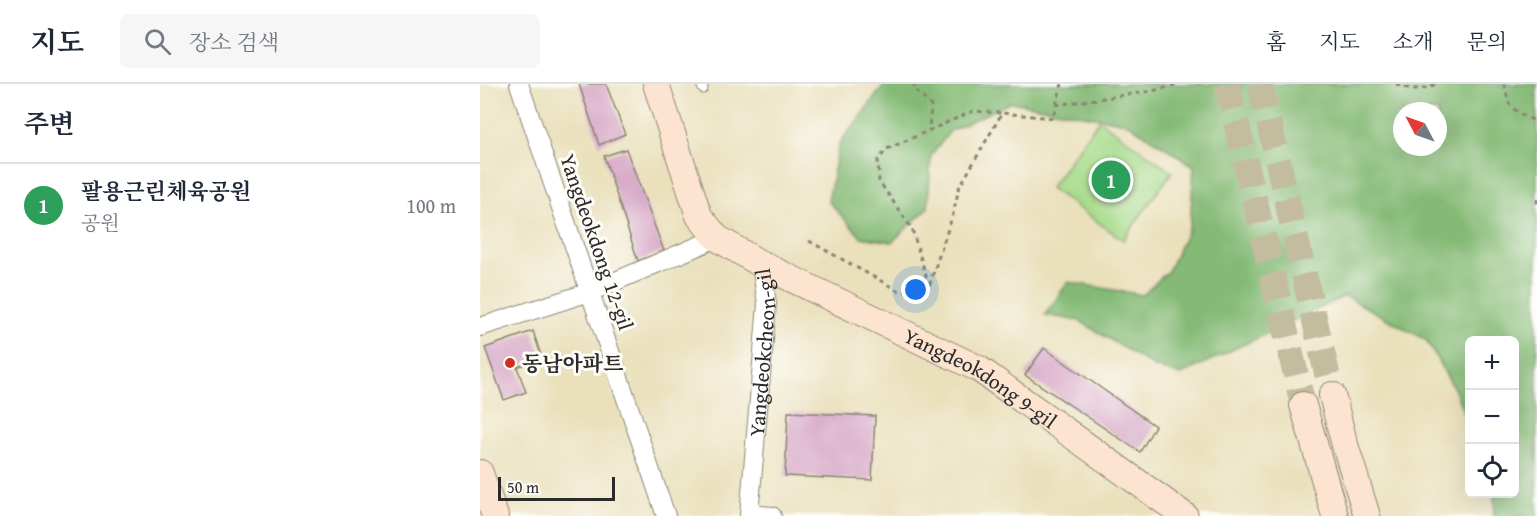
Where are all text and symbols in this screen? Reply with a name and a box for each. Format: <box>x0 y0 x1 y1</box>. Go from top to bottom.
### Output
search box <box>120 14 540 68</box>
text: 지도 <box>30 21 84 62</box>
icon: search <box>141 25 174 58</box>
text: 장소 검색 <box>189 26 279 58</box>
text: 홈 <box>1266 26 1286 57</box>
text: 지도 <box>1319 26 1360 57</box>
text: 소개 <box>1393 26 1433 57</box>
text: 문의 <box>1466 26 1507 57</box>
north arrow <box>1393 102 1447 156</box>
text: 주변 <box>24 104 74 143</box>
street label: Yangdeokdong 12-gil <box>552 150 642 334</box>
pin: 1 <box>1092 158 1130 202</box>
text: 팔용근린체육공원 <box>81 175 251 207</box>
text: 1 <box>38 191 49 220</box>
text: 100 m <box>406 191 456 220</box>
text: 공원 <box>81 208 120 237</box>
street label: Yangdeokcheon-gil <box>740 266 783 438</box>
your location <box>901 275 930 304</box>
street label: Yangdeokdong 9-gil <box>899 320 1064 436</box>
map controls <box>1465 336 1519 498</box>
button: + <box>1465 336 1519 390</box>
place label: 동남아파트 <box>522 348 623 379</box>
marker: 동남아파트 <box>503 356 517 370</box>
button: − <box>1465 390 1519 444</box>
button: locate <box>1465 444 1519 498</box>
scale bar <box>498 474 615 502</box>
text: 50 m <box>507 475 539 499</box>

